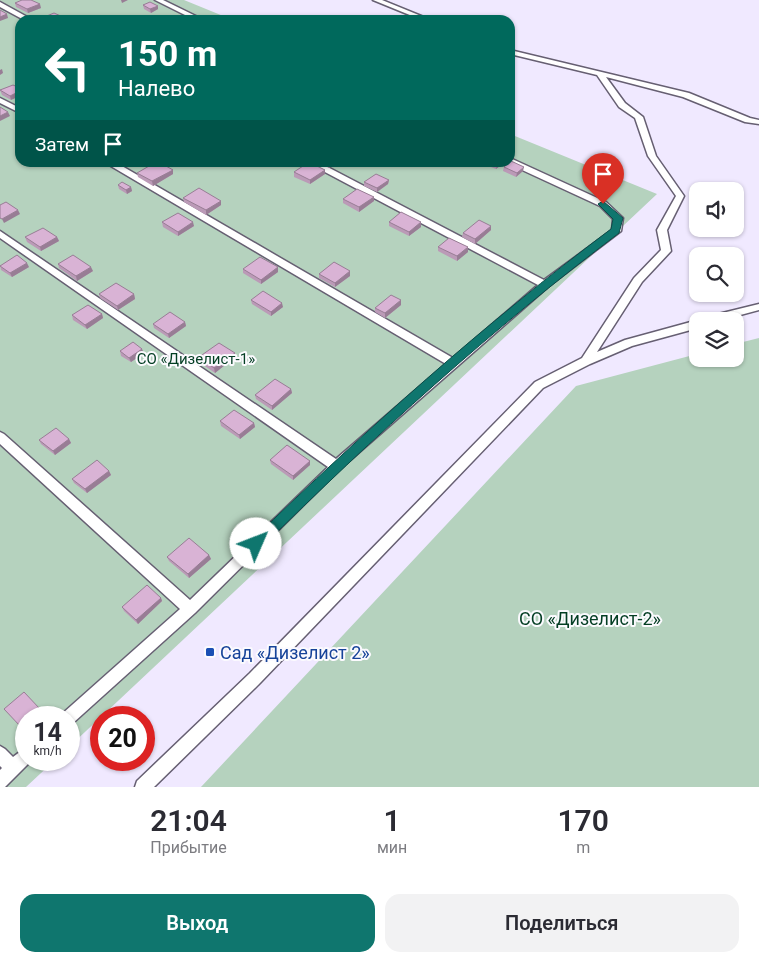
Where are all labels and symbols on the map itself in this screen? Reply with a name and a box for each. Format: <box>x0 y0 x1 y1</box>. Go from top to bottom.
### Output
pin <box>582 153 624 204</box>
park label: СО «Дизелист-1» <box>137 350 255 368</box>
position arrow <box>229 517 281 569</box>
park label: СО «Дизелист-2» <box>519 608 661 629</box>
place label: Сад «Дизелист 2» <box>220 642 370 663</box>
marker: Сад «Дизелист 2» <box>204 646 216 658</box>
speed limit sign: 20 <box>90 706 155 771</box>

